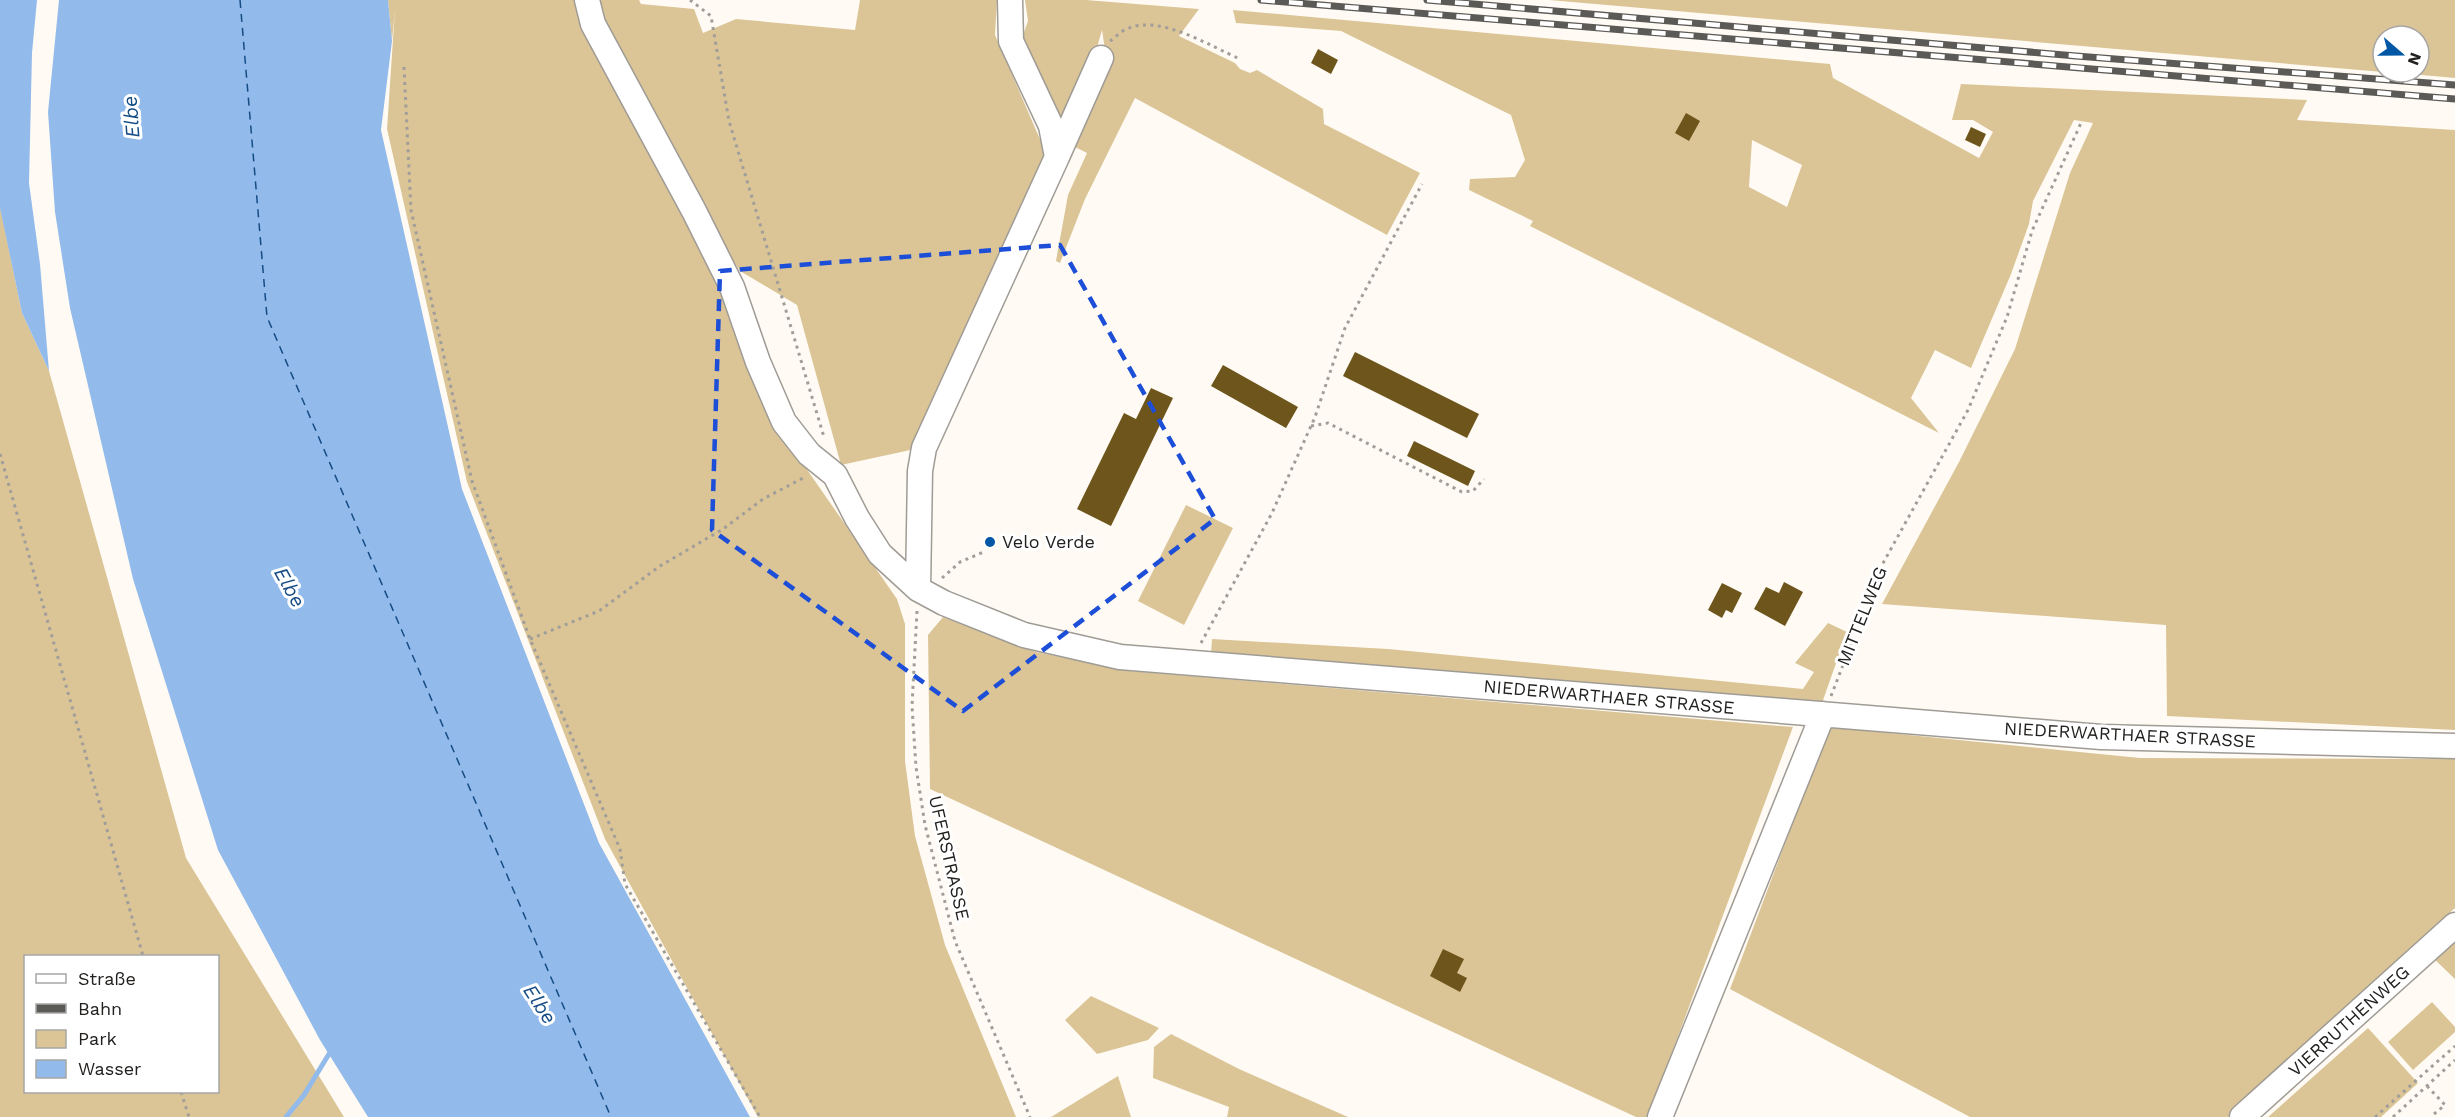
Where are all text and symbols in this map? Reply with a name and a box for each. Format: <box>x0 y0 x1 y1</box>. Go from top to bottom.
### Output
north arrow <box>2371 24 2431 84</box>
text: N <box>2404 50 2426 68</box>
water label: Elbe <box>118 95 144 139</box>
place label: Velo Verde <box>1002 531 1095 552</box>
marker: Velo Verde <box>983 535 997 549</box>
water label: Elbe <box>269 563 311 611</box>
street label: MITTELWEG <box>1832 563 1891 668</box>
street label: NIEDERWARTHAER STRASSE <box>1483 675 1736 718</box>
street label: NIEDERWARTHAER STRASSE <box>2004 717 2256 752</box>
street label: UFERSTRASSE <box>925 793 974 922</box>
legend <box>24 955 219 1093</box>
street label: VIERRUTHENWEG <box>2284 961 2413 1080</box>
text: Straße <box>78 968 136 989</box>
water label: Elbe <box>518 980 562 1028</box>
text: Bahn <box>78 998 122 1019</box>
text: Park <box>78 1028 117 1049</box>
text: Wasser <box>78 1058 141 1079</box>

